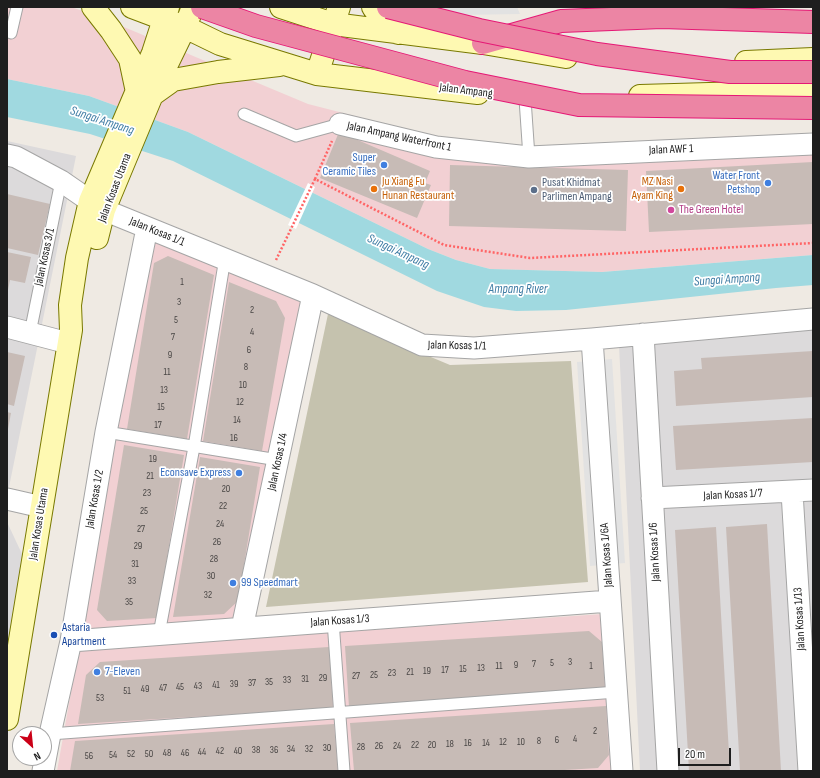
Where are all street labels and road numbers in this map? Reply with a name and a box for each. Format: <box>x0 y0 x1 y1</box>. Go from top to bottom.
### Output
street label: Jalan Ampang <box>439 81 493 101</box>
street label: Jalan Ampang Waterfront 1 <box>346 119 452 155</box>
street label: Jalan AWF 1 <box>649 142 693 158</box>
street label: Jalan Kosas Utama <box>95 151 135 225</box>
street label: Jalan Kosas 1/1 <box>127 214 187 250</box>
street label: Jalan Kosas 3/1 <box>32 227 58 287</box>
street label: Jalan Kosas 1/1 <box>428 338 486 354</box>
street label: Jalan Kosas 1/4 <box>265 432 291 492</box>
street label: Jalan Kosas 1/2 <box>83 469 107 529</box>
street label: Jalan Kosas 1/7 <box>703 486 763 504</box>
street label: Jalan Kosas Utama <box>26 487 52 561</box>
street label: Jalan Kosas 1/6A <box>598 522 616 588</box>
street label: Jalan Kosas 1/6 <box>646 522 664 582</box>
street label: Jalan Kosas 1/13 <box>791 587 809 651</box>
street label: Jalan Kosas 1/3 <box>310 612 370 630</box>

